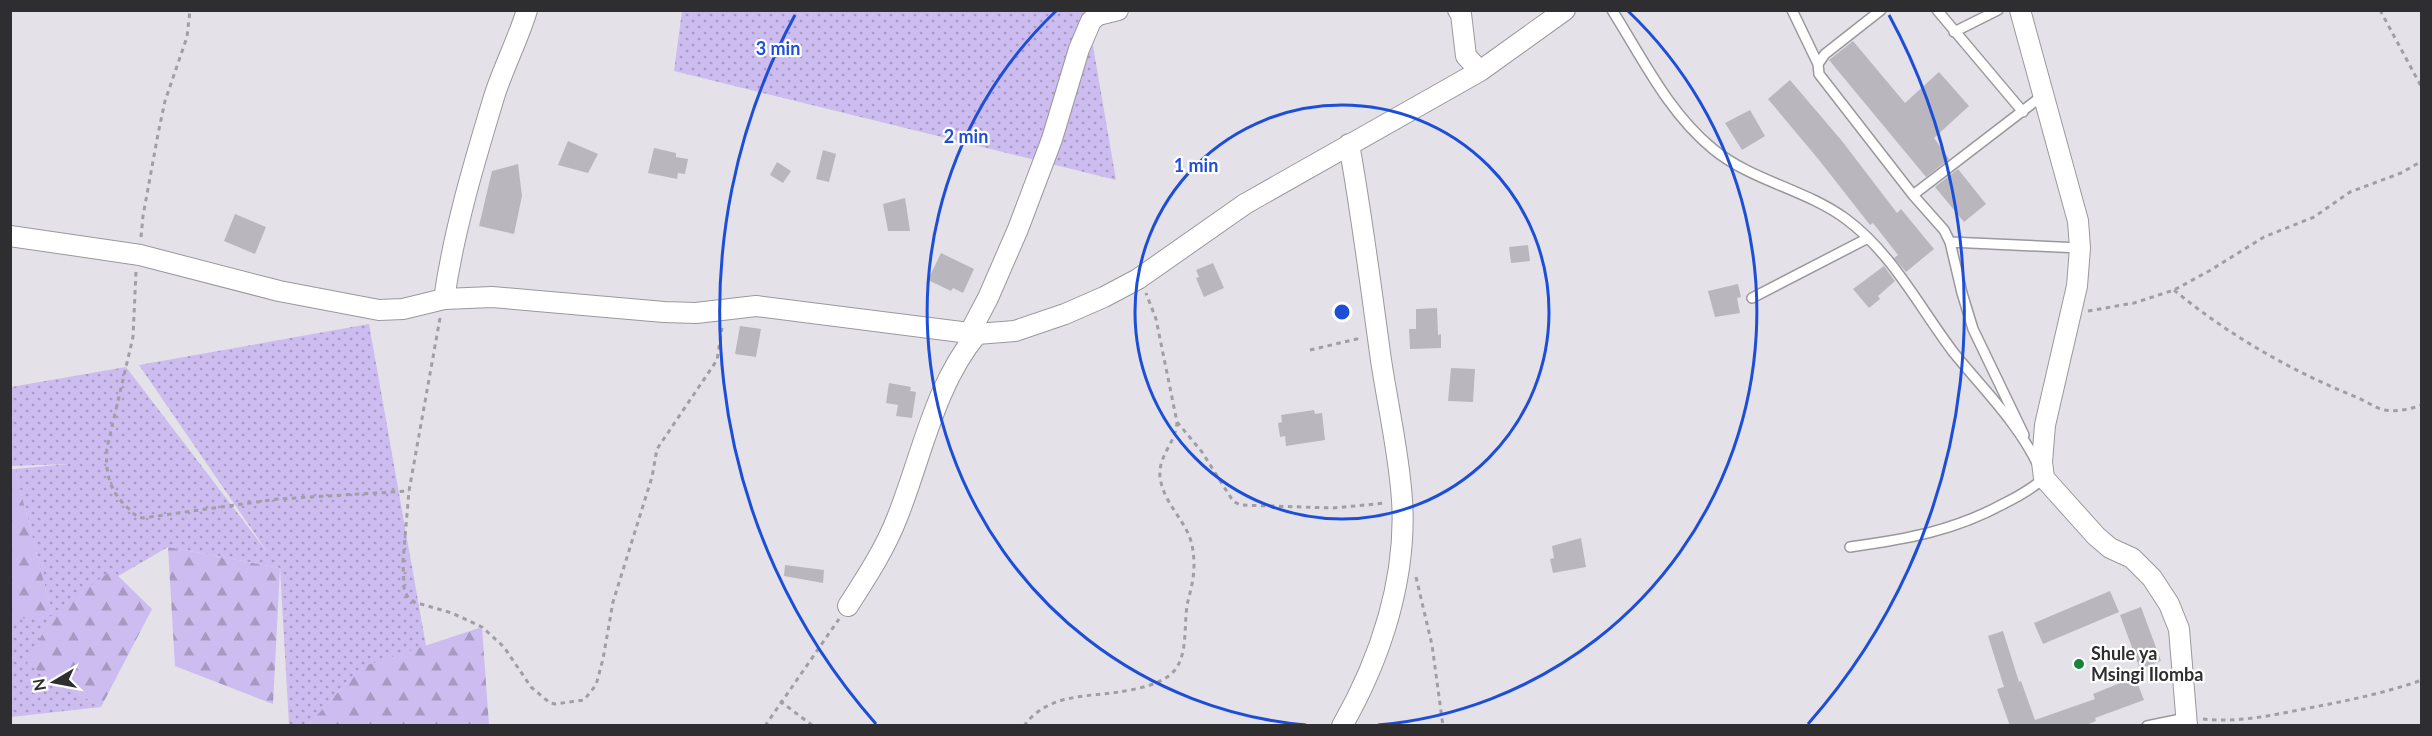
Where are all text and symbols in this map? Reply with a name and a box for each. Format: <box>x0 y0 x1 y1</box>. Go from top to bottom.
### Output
text: 3 min <box>756 37 800 59</box>
text: 2 min <box>944 125 988 147</box>
text: 1 min <box>1174 154 1218 176</box>
centre of rings <box>1332 302 1352 322</box>
place label: Shule ya Msingi Ilomba <box>2091 642 2203 685</box>
north arrow <box>24 652 84 712</box>
marker: Shule ya Msingi Ilomba <box>2072 657 2086 671</box>
text: N <box>28 677 49 692</box>

